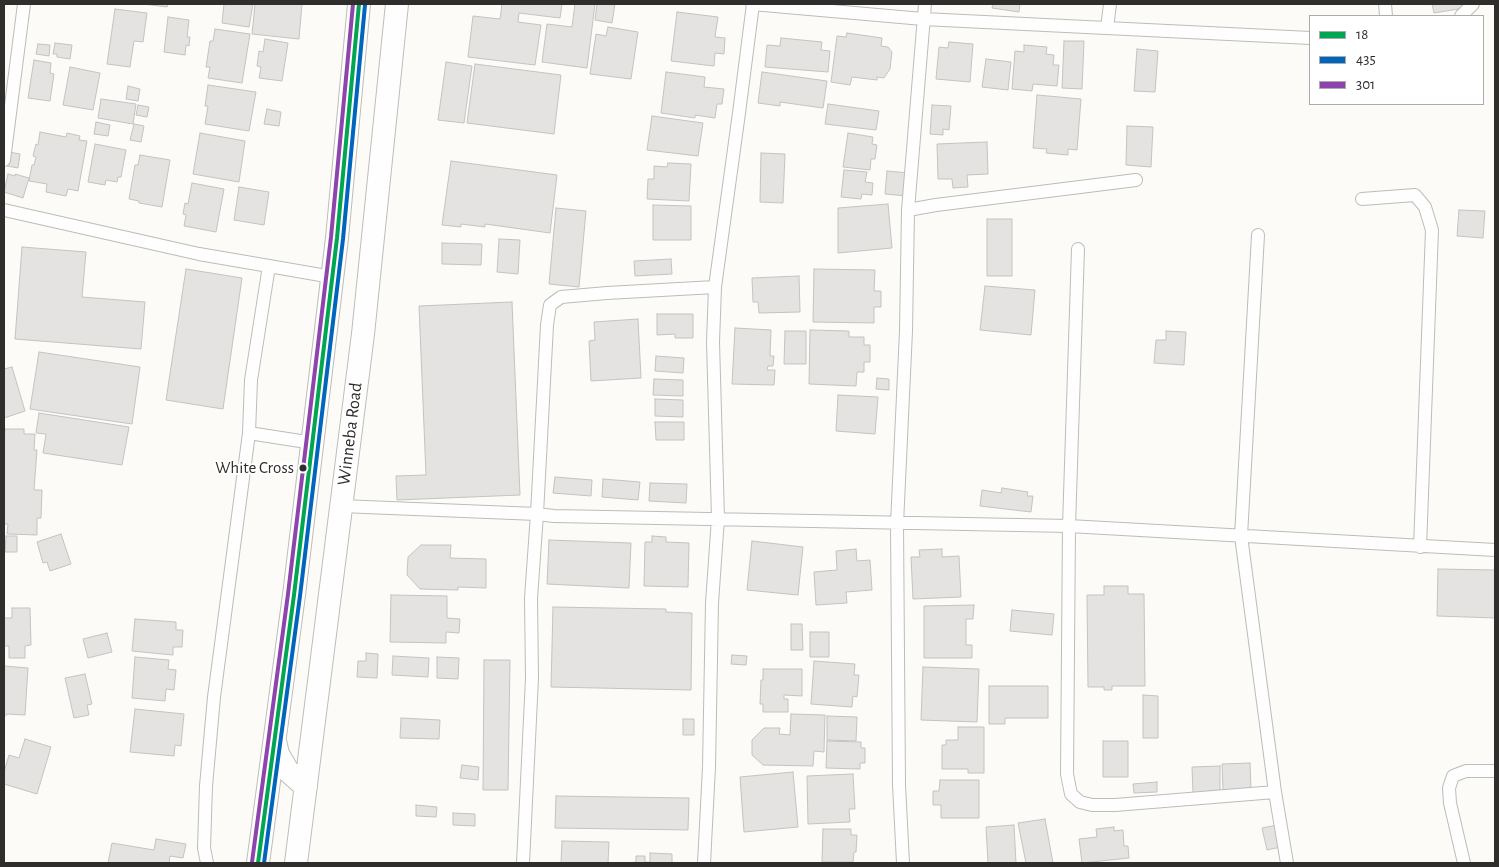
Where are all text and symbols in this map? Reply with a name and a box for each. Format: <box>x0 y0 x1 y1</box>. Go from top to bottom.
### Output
legend <box>1309 15 1484 105</box>
text: 18 <box>1356 27 1368 42</box>
text: 435 <box>1356 52 1376 67</box>
text: 301 <box>1356 77 1375 92</box>
street label: Winneba Road <box>333 381 367 487</box>
place label: White Cross <box>215 458 294 478</box>
marker: White Cross <box>298 463 308 473</box>

